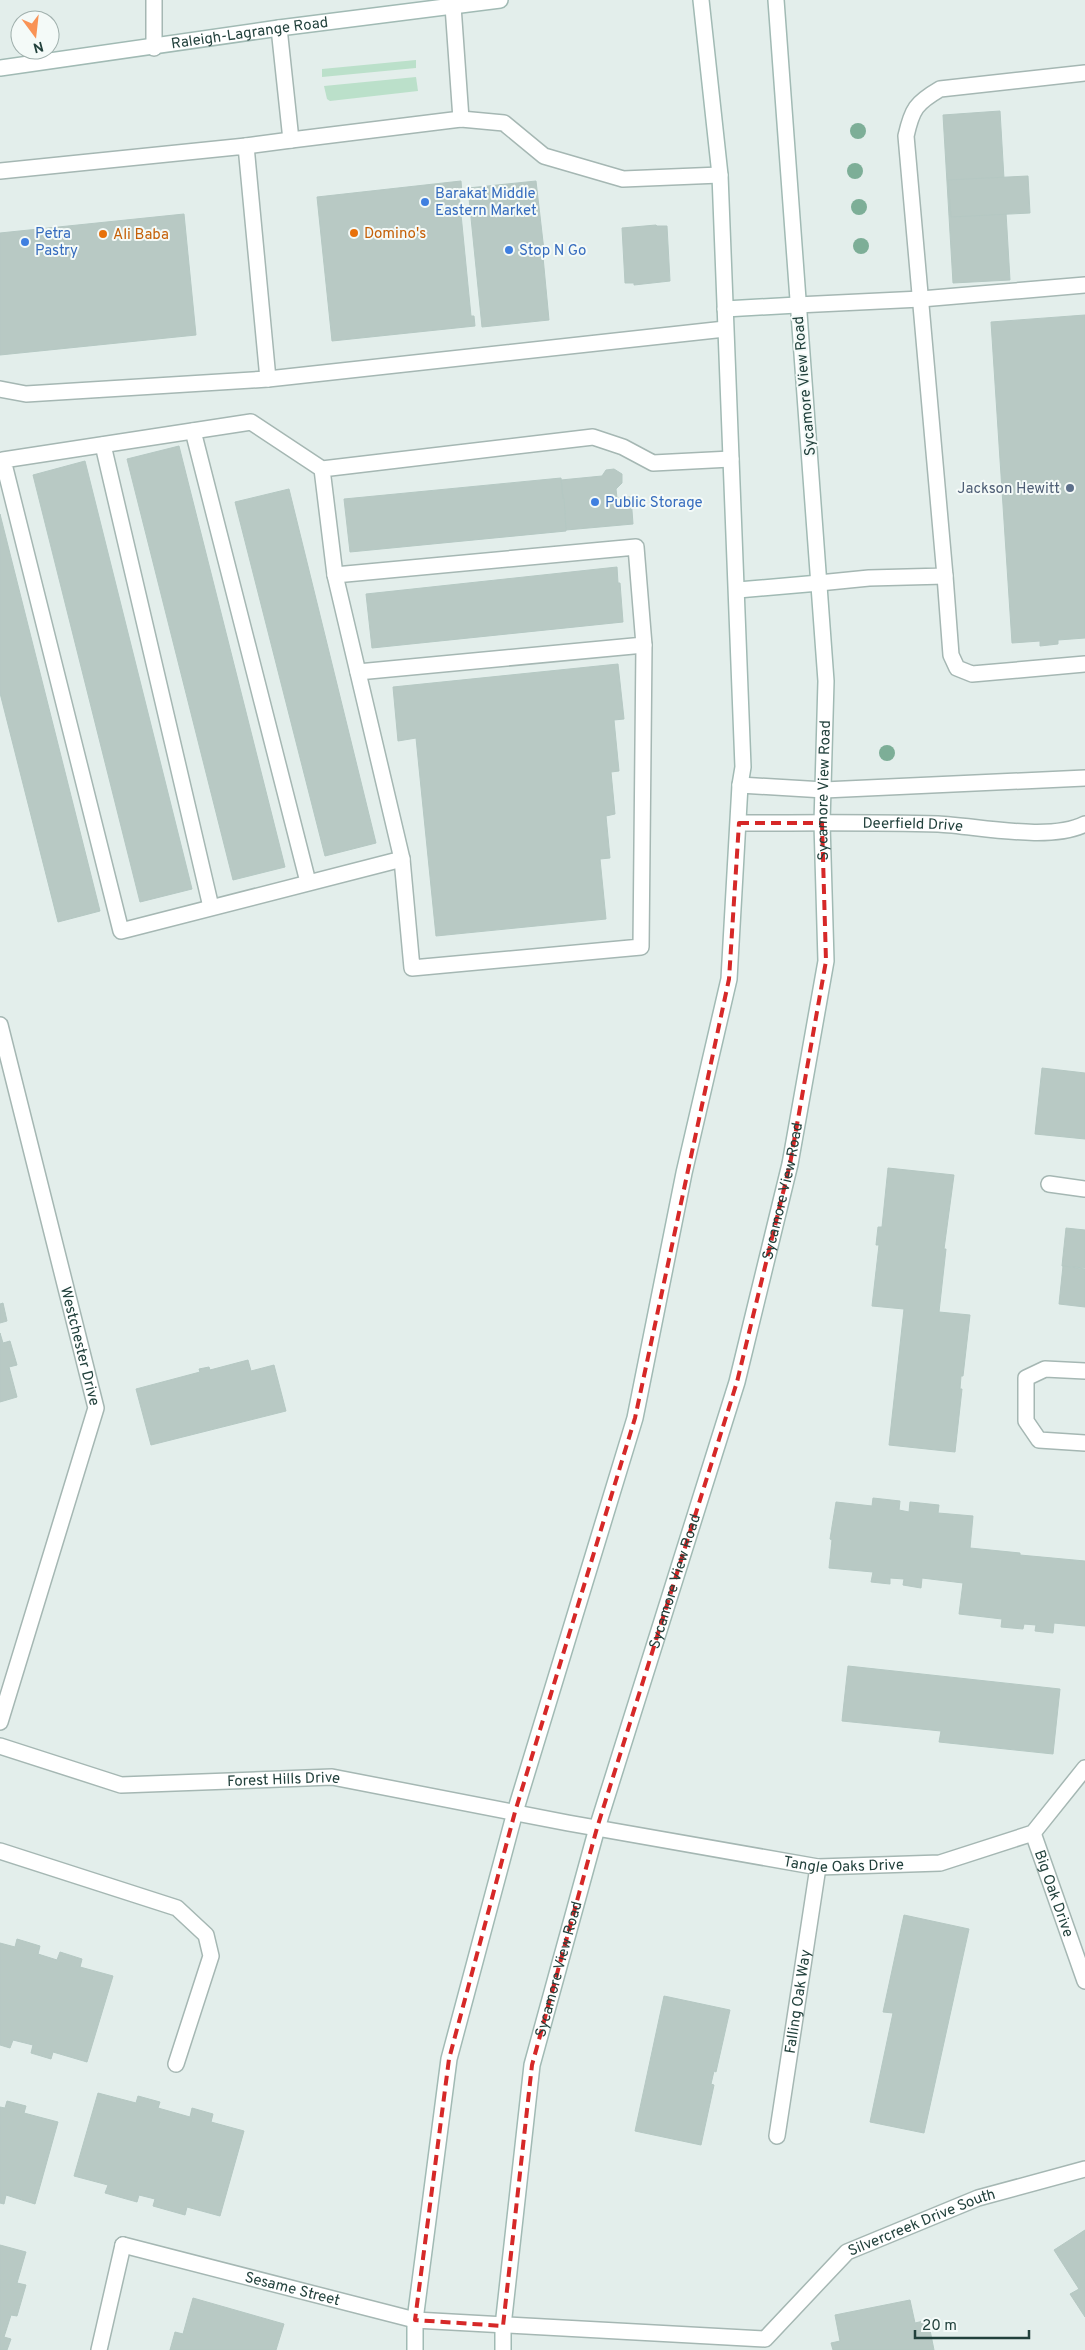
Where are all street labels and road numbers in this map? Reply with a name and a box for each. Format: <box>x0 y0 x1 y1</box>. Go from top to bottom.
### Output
street label: Raleigh-Lagrange Road <box>170 14 329 54</box>
street label: Sycamore View Road <box>790 315 821 457</box>
street label: Sycamore View Road <box>814 720 836 861</box>
street label: Deerfield Drive <box>862 815 964 837</box>
street label: Sycamore View Road <box>759 1121 808 1262</box>
street label: Westchester Drive <box>55 1285 103 1408</box>
street label: Sycamore View Road <box>646 1512 706 1651</box>
street label: Forest Hills Drive <box>227 1769 342 1792</box>
street label: Big Oak Drive <box>1029 1848 1077 1940</box>
street label: Tangle Oaks Drive <box>782 1853 904 1878</box>
street label: Sycamore View Road <box>532 1899 587 2040</box>
street label: Falling Oak Way <box>782 1948 816 2055</box>
street label: Silvercreek Drive South <box>846 2186 998 2262</box>
street label: Sesame Street <box>243 2269 342 2311</box>

